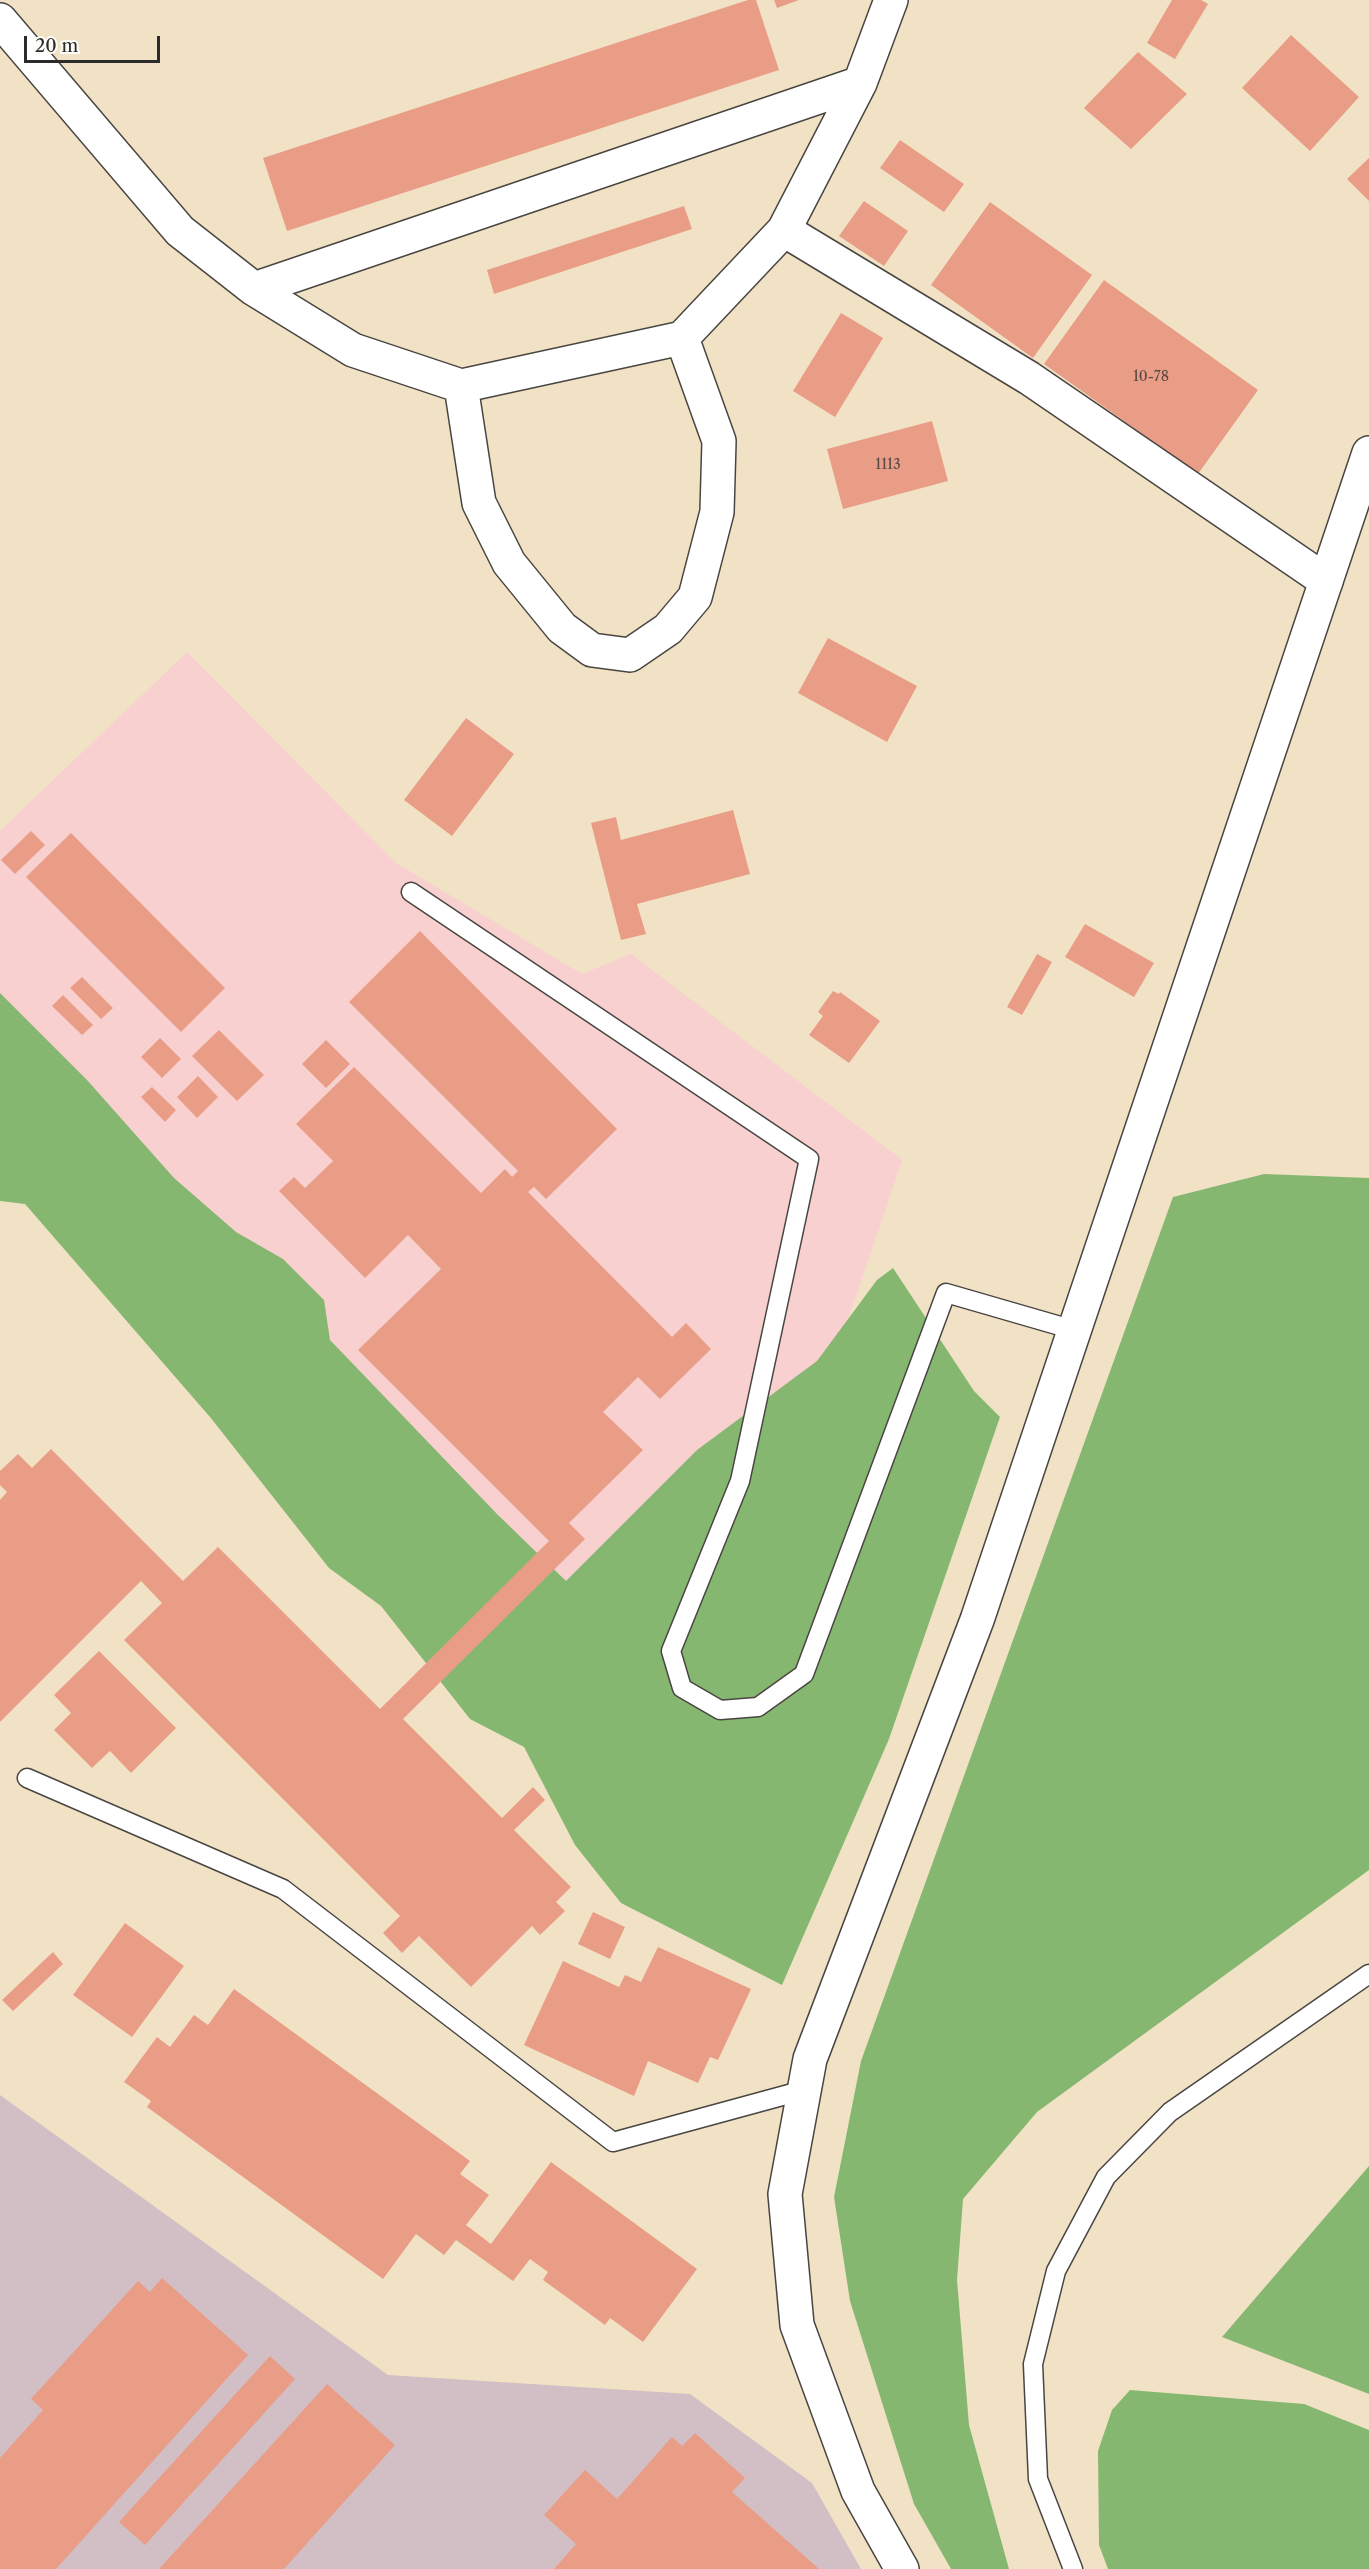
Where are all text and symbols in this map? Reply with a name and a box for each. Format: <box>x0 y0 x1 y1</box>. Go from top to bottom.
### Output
scale bar <box>27 24 164 62</box>
text: 20 m <box>35 35 78 57</box>
house number: 10-78 <box>1133 369 1169 385</box>
house number: 1113 <box>875 457 901 473</box>

